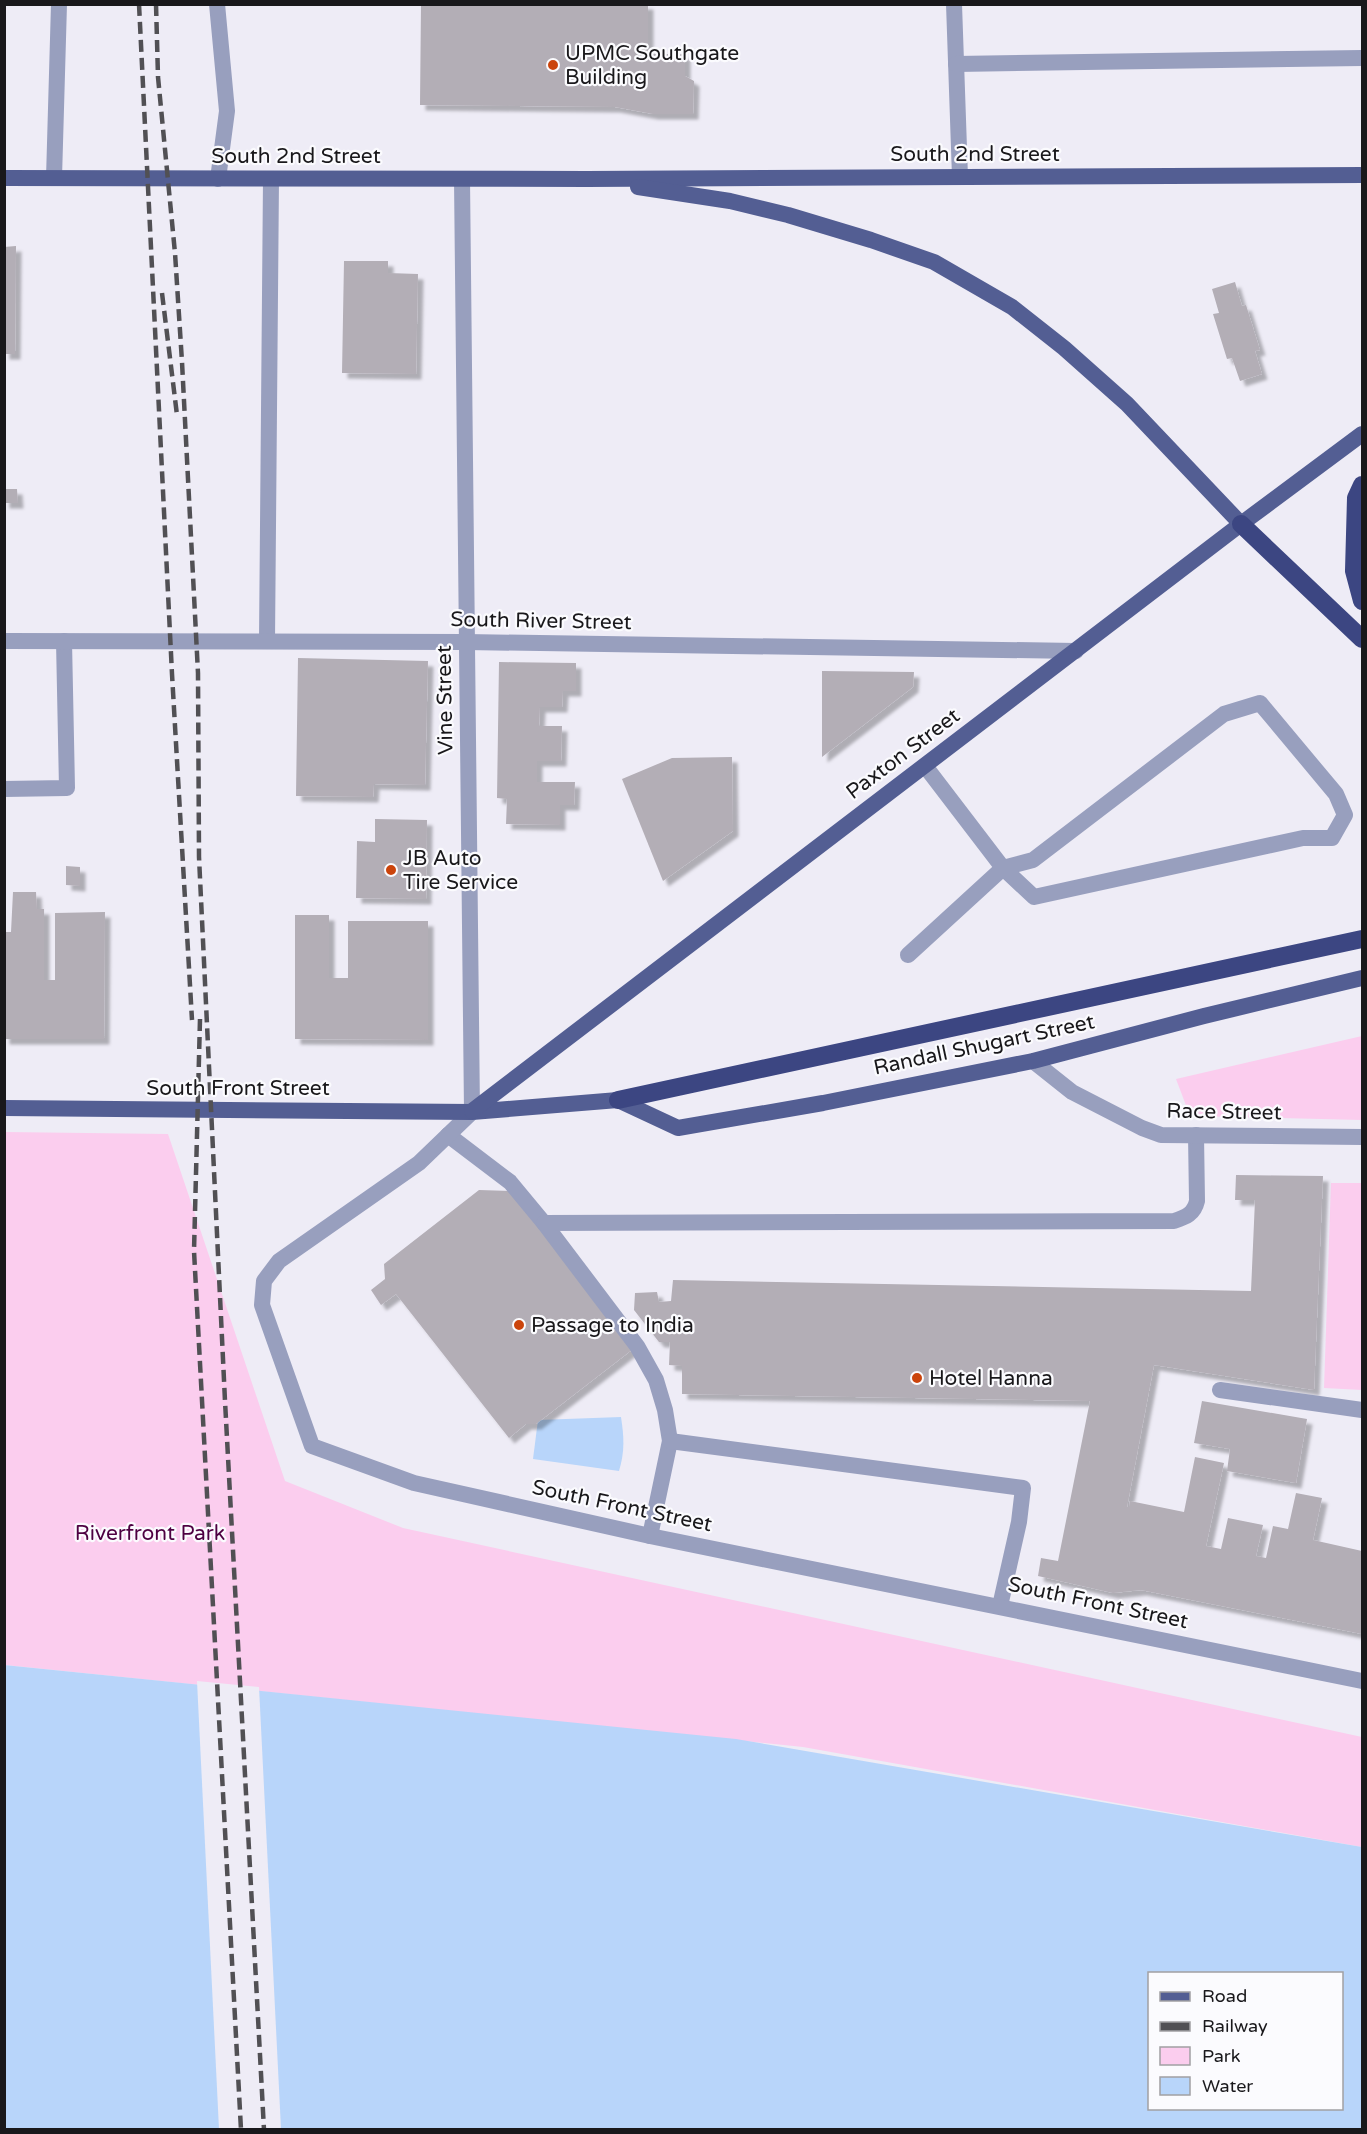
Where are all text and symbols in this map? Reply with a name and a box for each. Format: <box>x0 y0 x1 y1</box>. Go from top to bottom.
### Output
place label: UPMC Southgate Building <box>565 41 739 90</box>
marker: UPMC Southgate Building <box>546 58 560 72</box>
street label: South 2nd Street <box>890 142 1060 167</box>
street label: South 2nd Street <box>211 144 381 169</box>
street label: South River Street <box>450 607 632 635</box>
street label: Vine Street <box>432 645 458 755</box>
street label: Paxton Street <box>841 703 965 805</box>
place label: JB Auto Tire Service <box>403 846 518 895</box>
marker: JB Auto Tire Service <box>384 863 398 877</box>
street label: Randall Shugart Street <box>871 1009 1097 1081</box>
street label: South Front Street <box>146 1076 330 1101</box>
street label: Race Street <box>1166 1098 1282 1126</box>
place label: Passage to India <box>531 1313 694 1338</box>
marker: Passage to India <box>512 1318 526 1332</box>
place label: Hotel Hanna <box>929 1366 1053 1391</box>
marker: Hotel Hanna <box>910 1371 924 1385</box>
street label: South Front Street <box>530 1475 714 1537</box>
park label: Riverfront Park <box>75 1521 225 1546</box>
street label: South Front Street <box>1006 1572 1190 1634</box>
legend <box>1148 1972 1343 2110</box>
text: Road <box>1202 1985 1247 2007</box>
text: Railway <box>1202 2015 1268 2037</box>
text: Park <box>1202 2045 1241 2067</box>
text: Water <box>1202 2075 1253 2097</box>

